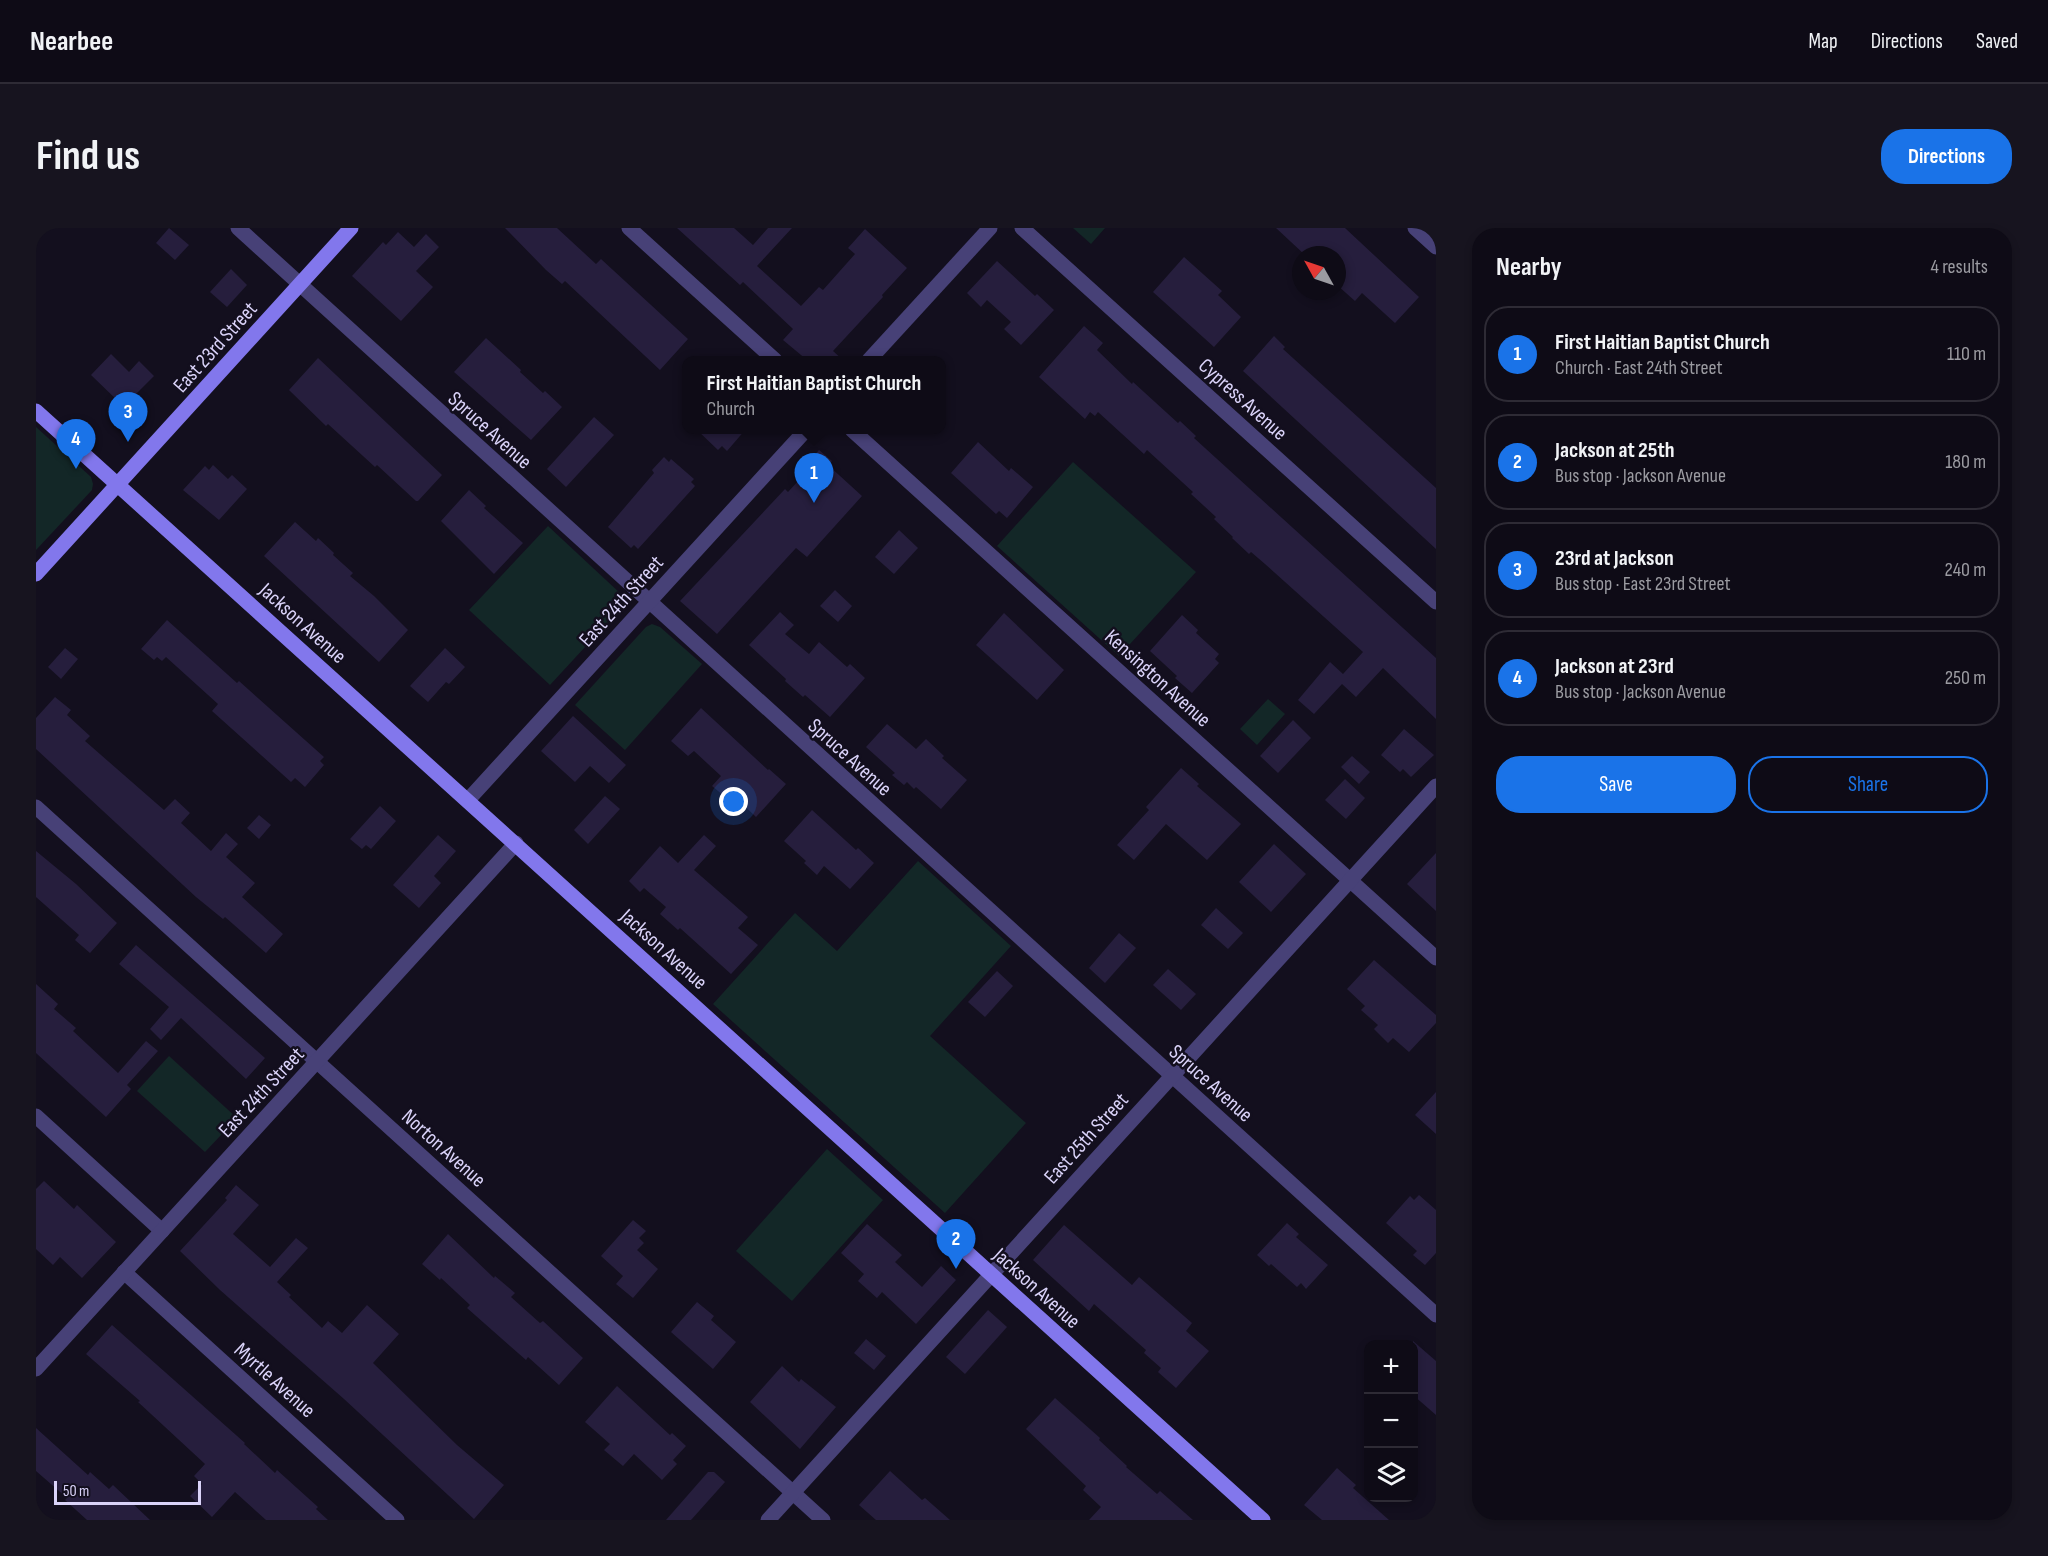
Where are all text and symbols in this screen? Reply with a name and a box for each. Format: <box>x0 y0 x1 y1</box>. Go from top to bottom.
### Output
text: Nearbee <box>30 25 113 58</box>
text: Map <box>1808 29 1838 54</box>
text: Directions <box>1871 29 1943 54</box>
text: Saved <box>1976 29 2018 54</box>
button: Directions <box>1881 129 2012 184</box>
text: Find us <box>36 131 140 182</box>
north arrow <box>1292 246 1346 300</box>
text: Nearby <box>1496 252 1562 283</box>
text: 4 results <box>1931 255 1988 279</box>
street label: East 23rd Street <box>168 297 263 398</box>
text: First Haitian Baptist Church <box>1555 329 1770 356</box>
text: 1 <box>1514 342 1521 366</box>
text: 110 m <box>1947 342 1986 366</box>
street label: Cypress Avenue <box>1193 353 1292 446</box>
popup <box>682 356 946 434</box>
text: Church · East 24th Street <box>1555 356 1723 380</box>
text: First Haitian Baptist Church <box>707 370 921 397</box>
street label: Spruce Avenue <box>443 386 537 474</box>
pin: 3 <box>108 392 148 442</box>
text: Church <box>707 397 755 421</box>
pin: 4 <box>56 420 96 469</box>
text: Jackson at 25th <box>1555 437 1674 464</box>
text: 2 <box>1513 450 1522 474</box>
text: 180 m <box>1945 450 1986 474</box>
pin: 1 <box>794 454 834 503</box>
text: Bus stop · Jackson Avenue <box>1555 464 1726 488</box>
text: 23rd at Jackson <box>1555 545 1674 572</box>
street label: East 24th Street <box>574 551 669 652</box>
text: 3 <box>1513 558 1522 582</box>
text: 240 m <box>1945 558 1986 582</box>
text: Bus stop · East 23rd Street <box>1555 572 1731 596</box>
street label: Jackson Avenue <box>253 577 351 669</box>
street label: Kensington Avenue <box>1100 624 1216 732</box>
text: Jackson at 23rd <box>1555 653 1674 680</box>
text: 4 <box>1513 666 1522 690</box>
text: 250 m <box>1945 666 1986 690</box>
text: Bus stop · Jackson Avenue <box>1555 680 1726 704</box>
street label: Spruce Avenue <box>803 713 897 801</box>
button: Save <box>1496 756 1736 813</box>
button: Share <box>1748 756 1988 813</box>
your location <box>719 787 748 816</box>
street label: Jackson Avenue <box>614 903 712 995</box>
street label: Spruce Avenue <box>1164 1039 1258 1127</box>
street label: East 24th Street <box>213 1042 309 1143</box>
street label: East 25th Street <box>1039 1088 1134 1189</box>
street label: Norton Avenue <box>397 1104 491 1193</box>
pin: 2 <box>936 1220 976 1269</box>
street label: Jackson Avenue <box>987 1242 1085 1334</box>
street label: Myrtle Avenue <box>229 1338 320 1423</box>
map controls <box>1364 1340 1418 1502</box>
button: + <box>1364 1340 1418 1394</box>
button: − <box>1364 1394 1418 1448</box>
button: layers <box>1364 1448 1418 1502</box>
scale bar <box>54 1478 201 1506</box>
text: 50 m <box>63 1482 89 1501</box>

